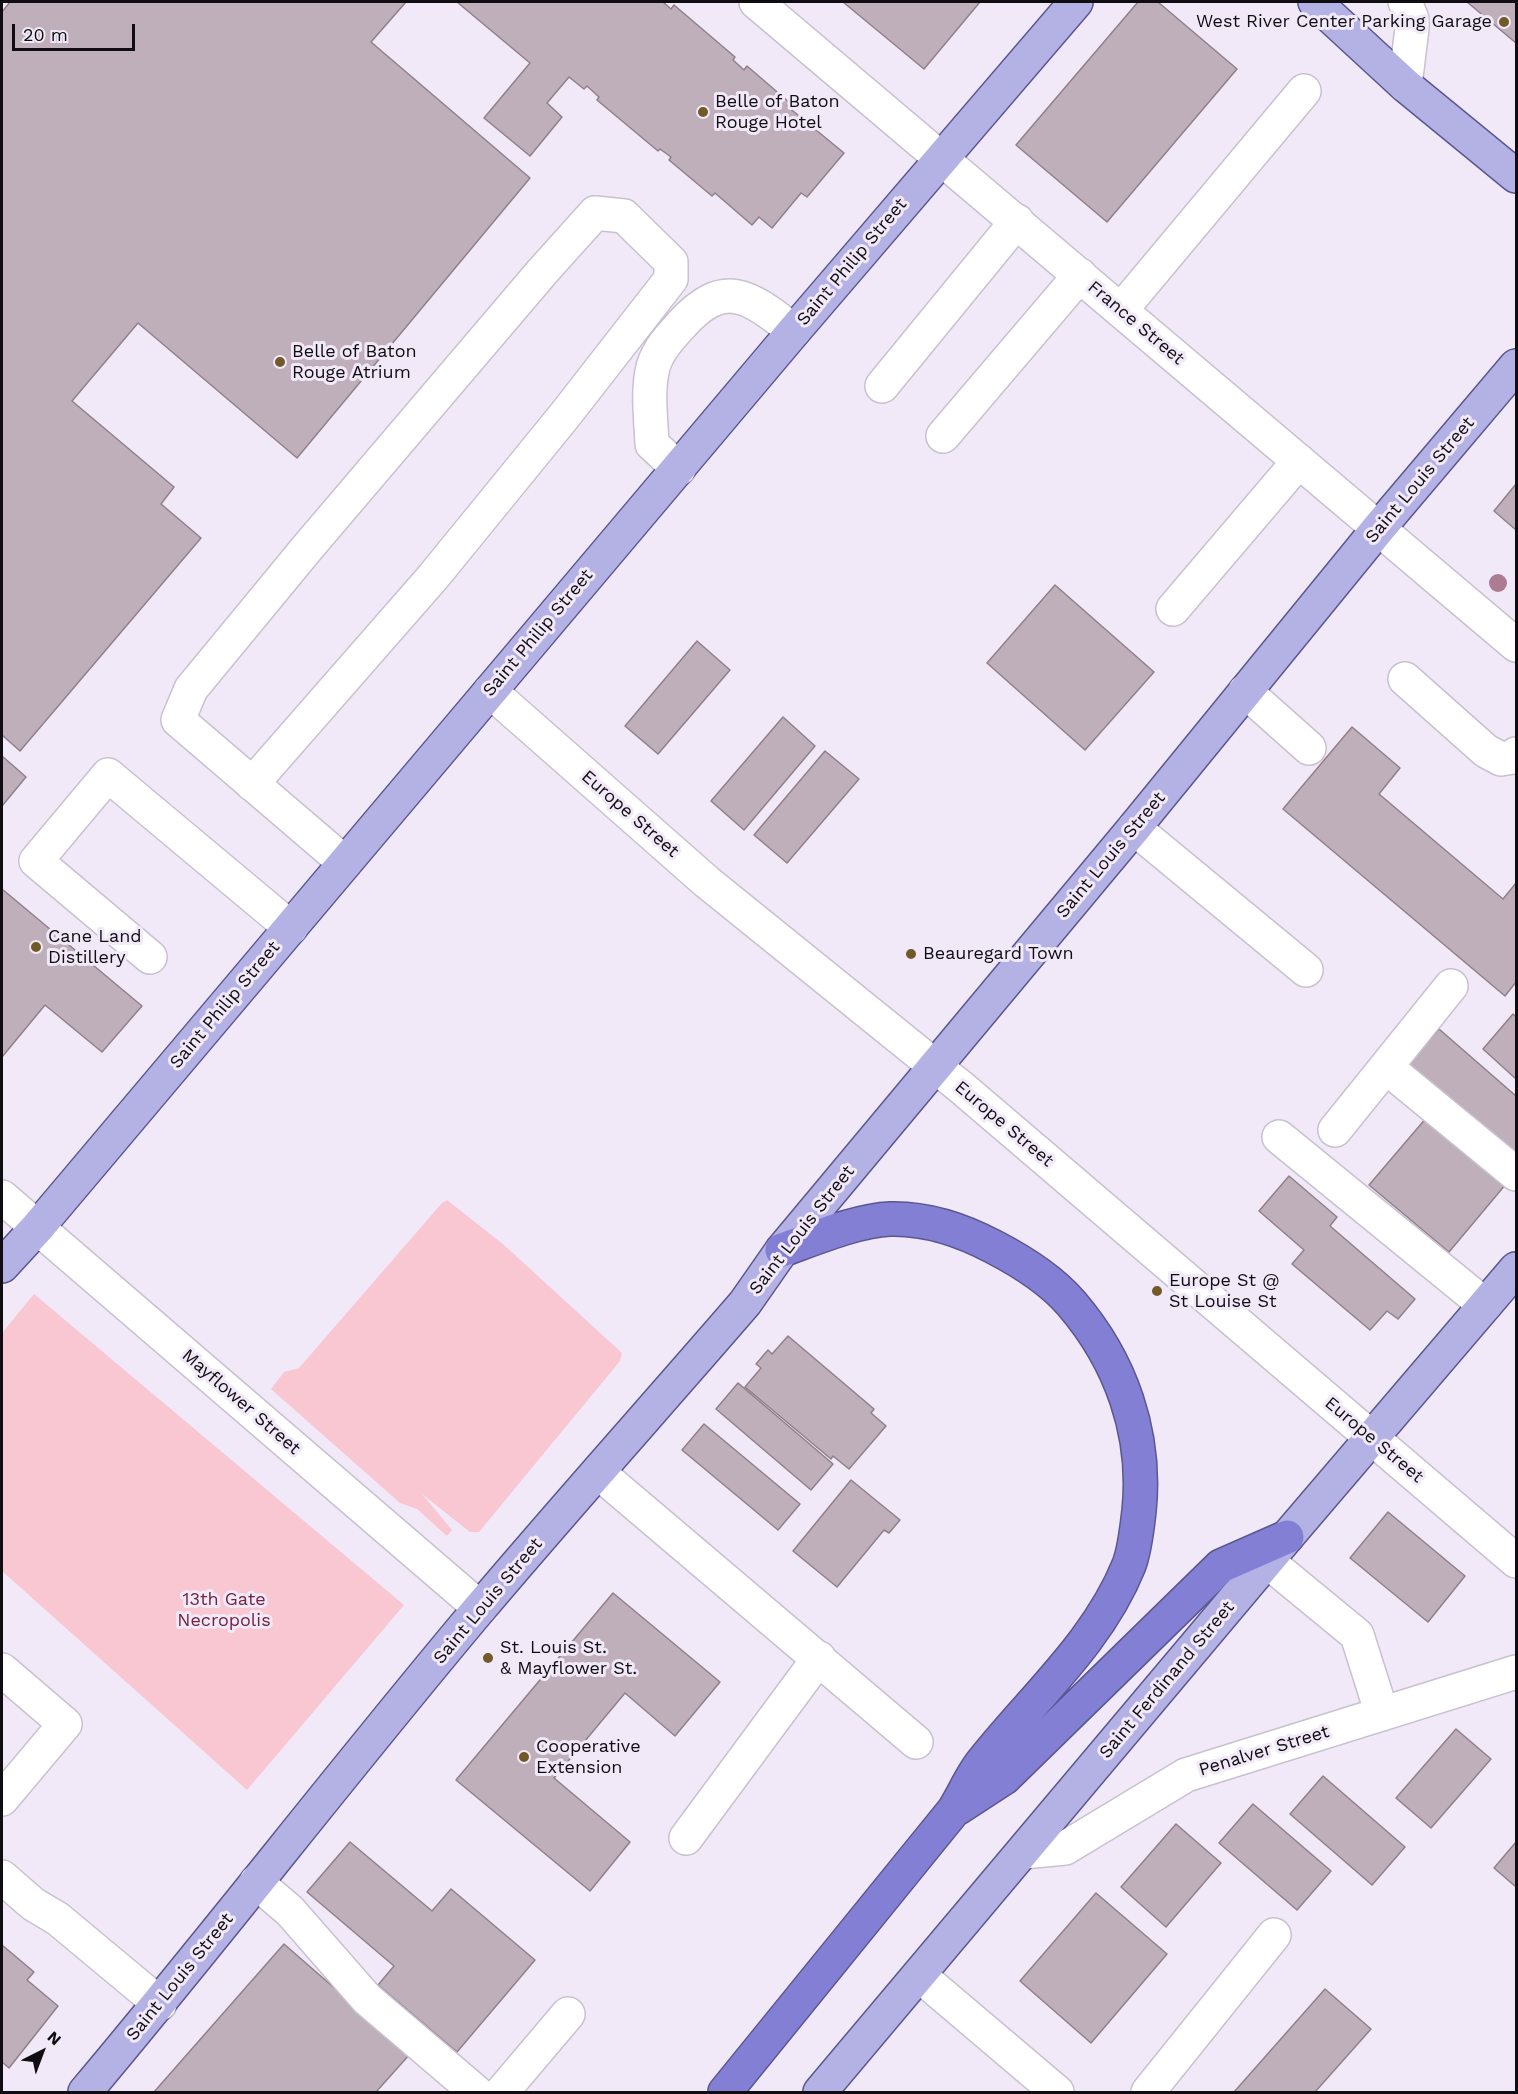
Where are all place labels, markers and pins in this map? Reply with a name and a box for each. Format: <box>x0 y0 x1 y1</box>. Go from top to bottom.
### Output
place label: West River Center Parking Garage <box>1196 11 1492 33</box>
marker: West River Center Parking Garage <box>1497 15 1511 29</box>
place label: Belle of Baton Rouge Hotel <box>715 91 840 134</box>
marker: Belle of Baton Rouge Hotel <box>696 105 710 119</box>
place label: Belle of Baton Rouge Atrium <box>292 341 417 384</box>
marker: Belle of Baton Rouge Atrium <box>273 355 287 369</box>
place label: Cane Land Distillery <box>48 926 142 968</box>
marker: Cane Land Distillery <box>29 940 43 954</box>
place label: Beauregard Town <box>923 943 1074 965</box>
marker: Beauregard Town <box>904 947 918 961</box>
place label: Europe St @ St Louise St <box>1169 1270 1279 1312</box>
marker: Europe St @ St Louise St <box>1150 1284 1164 1298</box>
place label: St. Louis St. & Mayflower St. <box>500 1637 637 1680</box>
marker: St. Louis St. & Mayflower St. <box>481 1651 495 1665</box>
place label: Cooperative Extension <box>536 1736 641 1778</box>
marker: Cooperative Extension <box>517 1750 531 1764</box>

